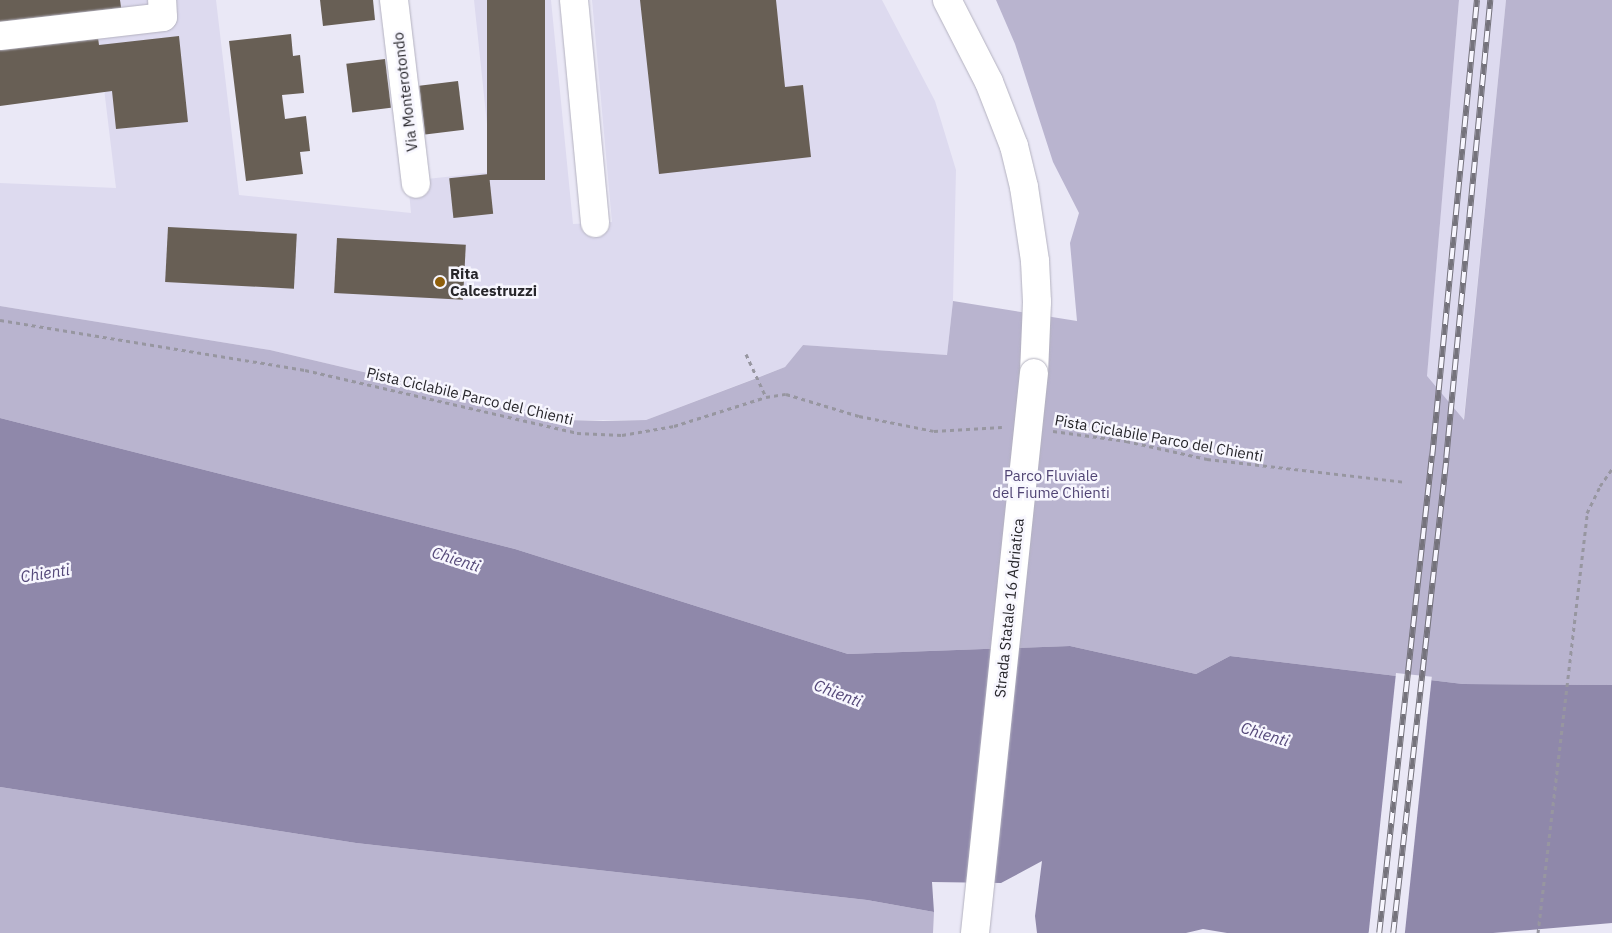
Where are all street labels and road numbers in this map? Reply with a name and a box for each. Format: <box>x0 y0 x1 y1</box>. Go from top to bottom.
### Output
street label: Via Monterotondo <box>389 31 421 153</box>
street label: Pista Ciclabile Parco del Chienti <box>365 363 575 429</box>
street label: Pista Ciclabile Parco del Chienti <box>1053 411 1265 465</box>
street label: Strada Statale 16 Adriatica <box>991 517 1027 699</box>

